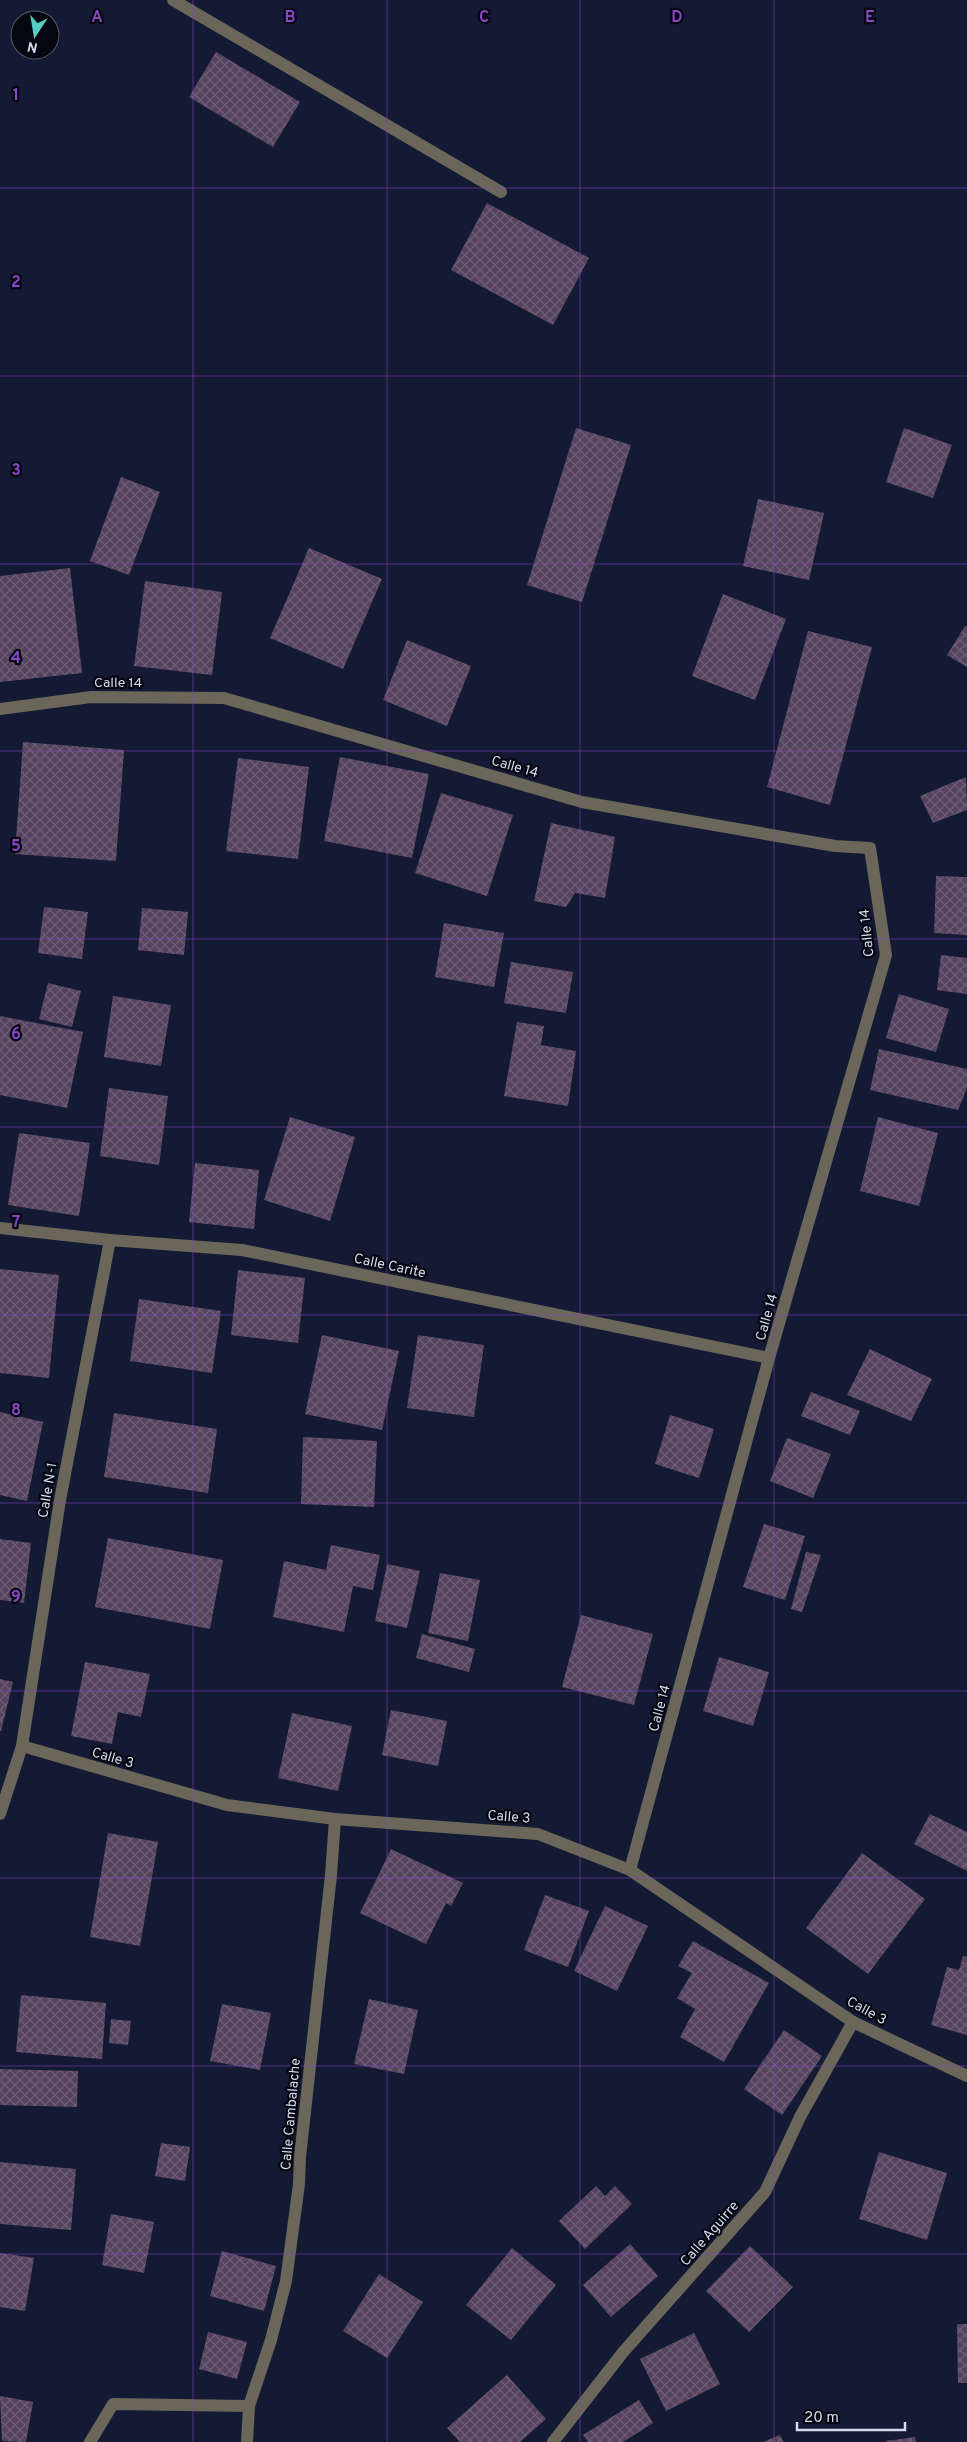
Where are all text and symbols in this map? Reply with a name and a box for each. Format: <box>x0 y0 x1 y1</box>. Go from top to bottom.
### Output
text: A <box>91 8 103 28</box>
text: B <box>284 8 296 28</box>
text: C <box>479 8 489 28</box>
text: D <box>671 8 683 28</box>
text: E <box>865 8 875 28</box>
north arrow <box>10 10 60 60</box>
text: N <box>26 37 39 56</box>
text: 1 <box>13 86 19 106</box>
text: 2 <box>11 273 21 293</box>
text: 3 <box>11 461 21 481</box>
text: 4 <box>11 649 21 669</box>
street label: Calle 14 <box>94 675 142 692</box>
street label: Calle 14 <box>489 753 540 782</box>
text: 5 <box>11 837 21 857</box>
street label: Calle 14 <box>857 908 878 958</box>
text: 6 <box>11 1025 21 1045</box>
text: 7 <box>12 1213 20 1233</box>
street label: Calle Carite <box>352 1251 427 1282</box>
street label: Calle 14 <box>753 1292 782 1343</box>
text: 8 <box>11 1401 21 1421</box>
street label: Calle N-1 <box>35 1461 62 1519</box>
text: 9 <box>11 1588 21 1608</box>
street label: Calle 14 <box>646 1683 675 1734</box>
street label: Calle 3 <box>90 1744 136 1773</box>
street label: Calle 3 <box>487 1808 531 1827</box>
street label: Calle 3 <box>843 1993 889 2029</box>
street label: Calle Cambalache <box>278 2057 305 2171</box>
street label: Calle Aguirre <box>677 2198 743 2270</box>
scale bar <box>797 2400 904 2432</box>
text: 20 m <box>804 2409 839 2428</box>

